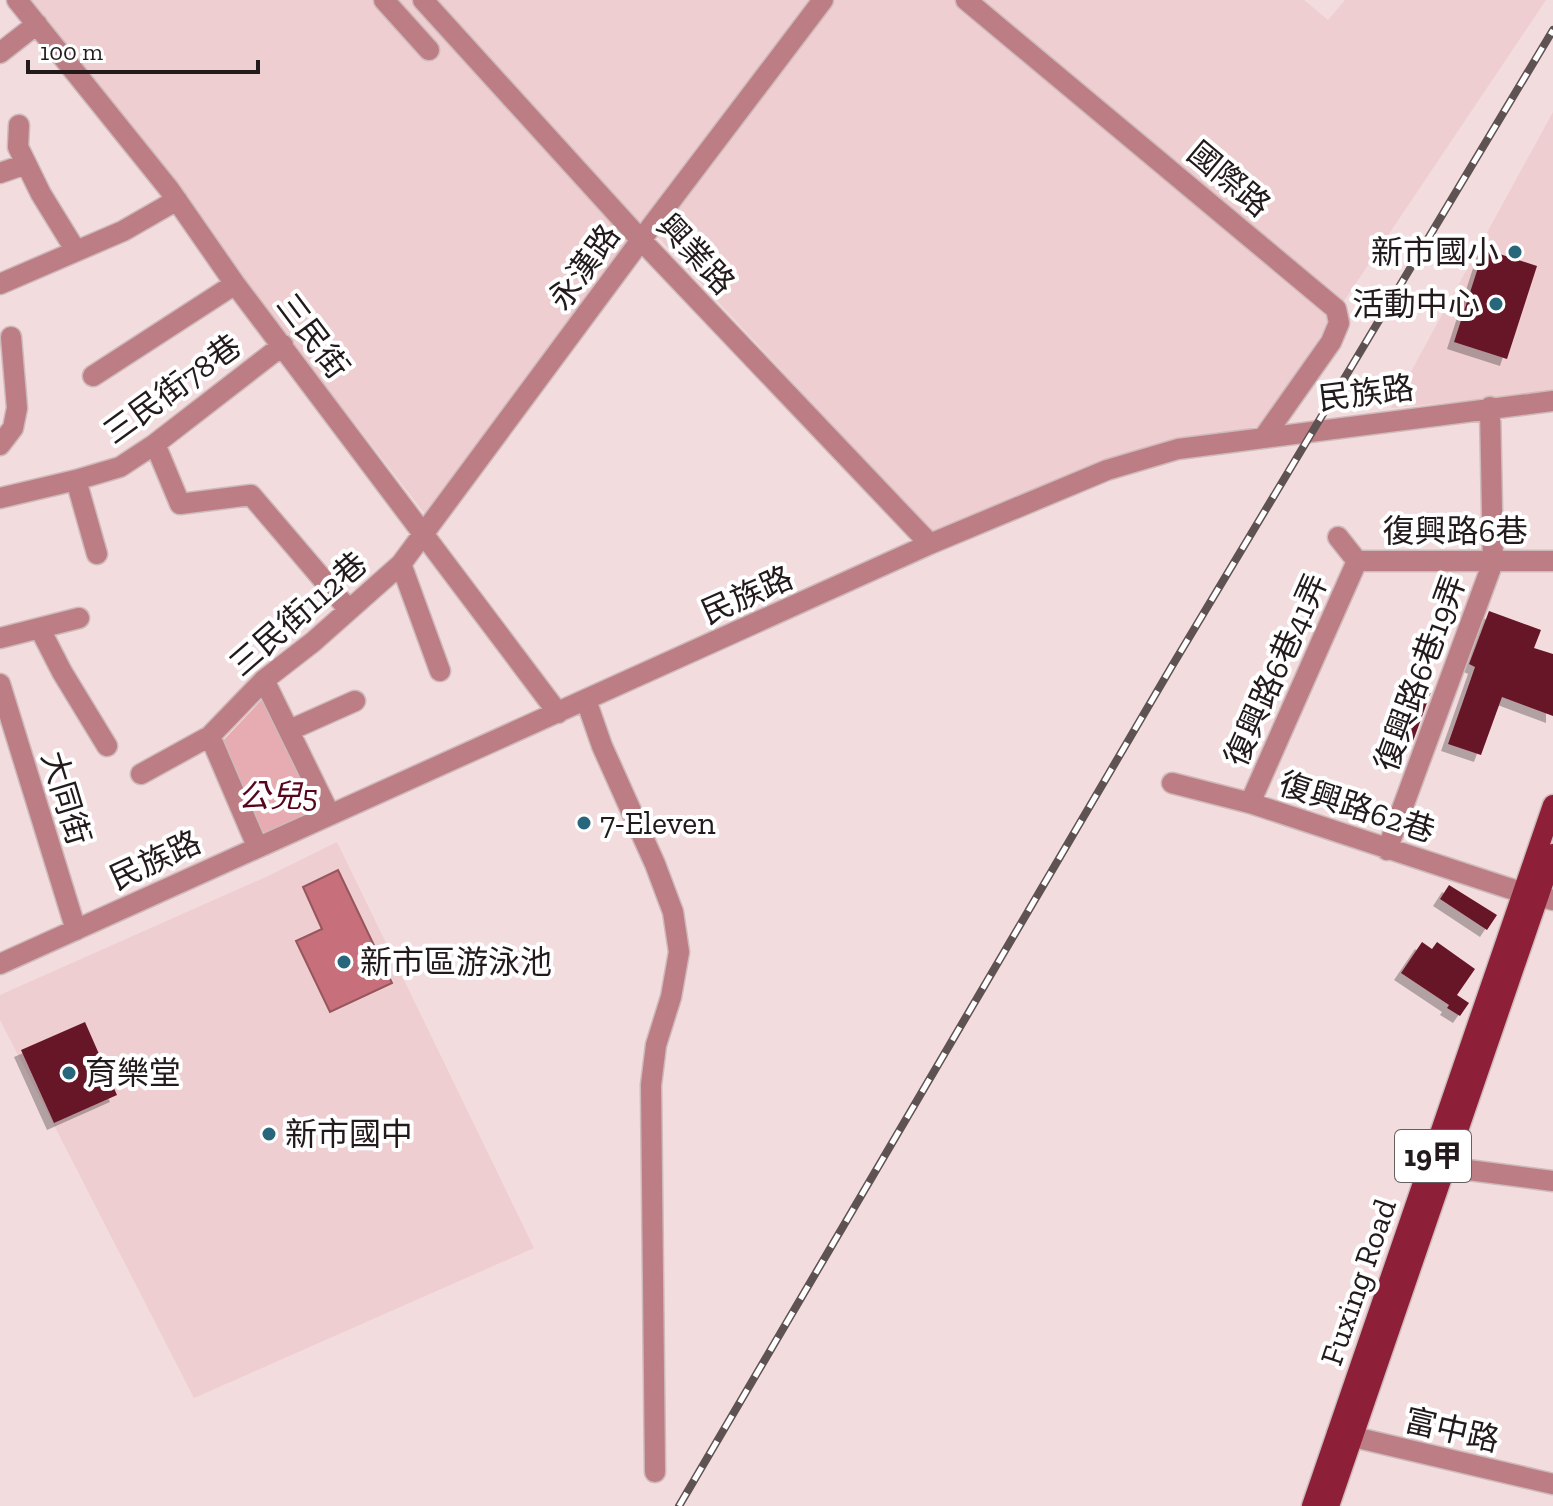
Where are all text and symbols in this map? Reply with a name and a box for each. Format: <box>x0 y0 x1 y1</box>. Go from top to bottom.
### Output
scale bar <box>28 24 258 74</box>
text: 100 m <box>40 37 103 66</box>
street label: 國際路 <box>1180 134 1278 224</box>
street label: 興業路 <box>649 206 743 302</box>
street label: 永漢路 <box>540 217 628 317</box>
place label: 新市國小 <box>1371 233 1499 271</box>
marker: 新市國小 <box>1506 243 1524 261</box>
place label: 活動中心 <box>1352 285 1480 323</box>
street label: 三民街 <box>269 286 357 386</box>
marker: 活動中心 <box>1487 295 1505 313</box>
street label: 三民街78巷 <box>96 327 248 451</box>
street label: 民族路 <box>1316 368 1416 418</box>
street label: 復興路6巷 <box>1383 512 1528 550</box>
street label: 三民街112巷 <box>222 544 374 684</box>
street label: 民族路 <box>695 558 799 632</box>
street label: 復興路6巷41弄 <box>1217 568 1335 772</box>
street label: 復興路6巷19弄 <box>1367 570 1473 776</box>
street label: 大同街 <box>34 747 98 849</box>
street label: 復興路62巷 <box>1274 764 1440 850</box>
park label: 公兒5 <box>238 777 318 815</box>
place label: 7-Eleven <box>600 804 716 842</box>
marker: 7-Eleven <box>575 814 593 832</box>
street label: 民族路 <box>103 822 207 898</box>
place label: 新市區游泳池 <box>360 943 552 981</box>
marker: 新市區游泳池 <box>335 953 353 971</box>
place label: 育樂堂 <box>85 1054 181 1092</box>
marker: 育樂堂 <box>60 1064 78 1082</box>
place label: 新市國中 <box>285 1115 413 1153</box>
marker: 新市國中 <box>260 1125 278 1143</box>
road number: 19甲 <box>1395 1130 1471 1182</box>
street label: Fuxing Road <box>1312 1194 1404 1370</box>
street label: 富中路 <box>1401 1401 1503 1459</box>

